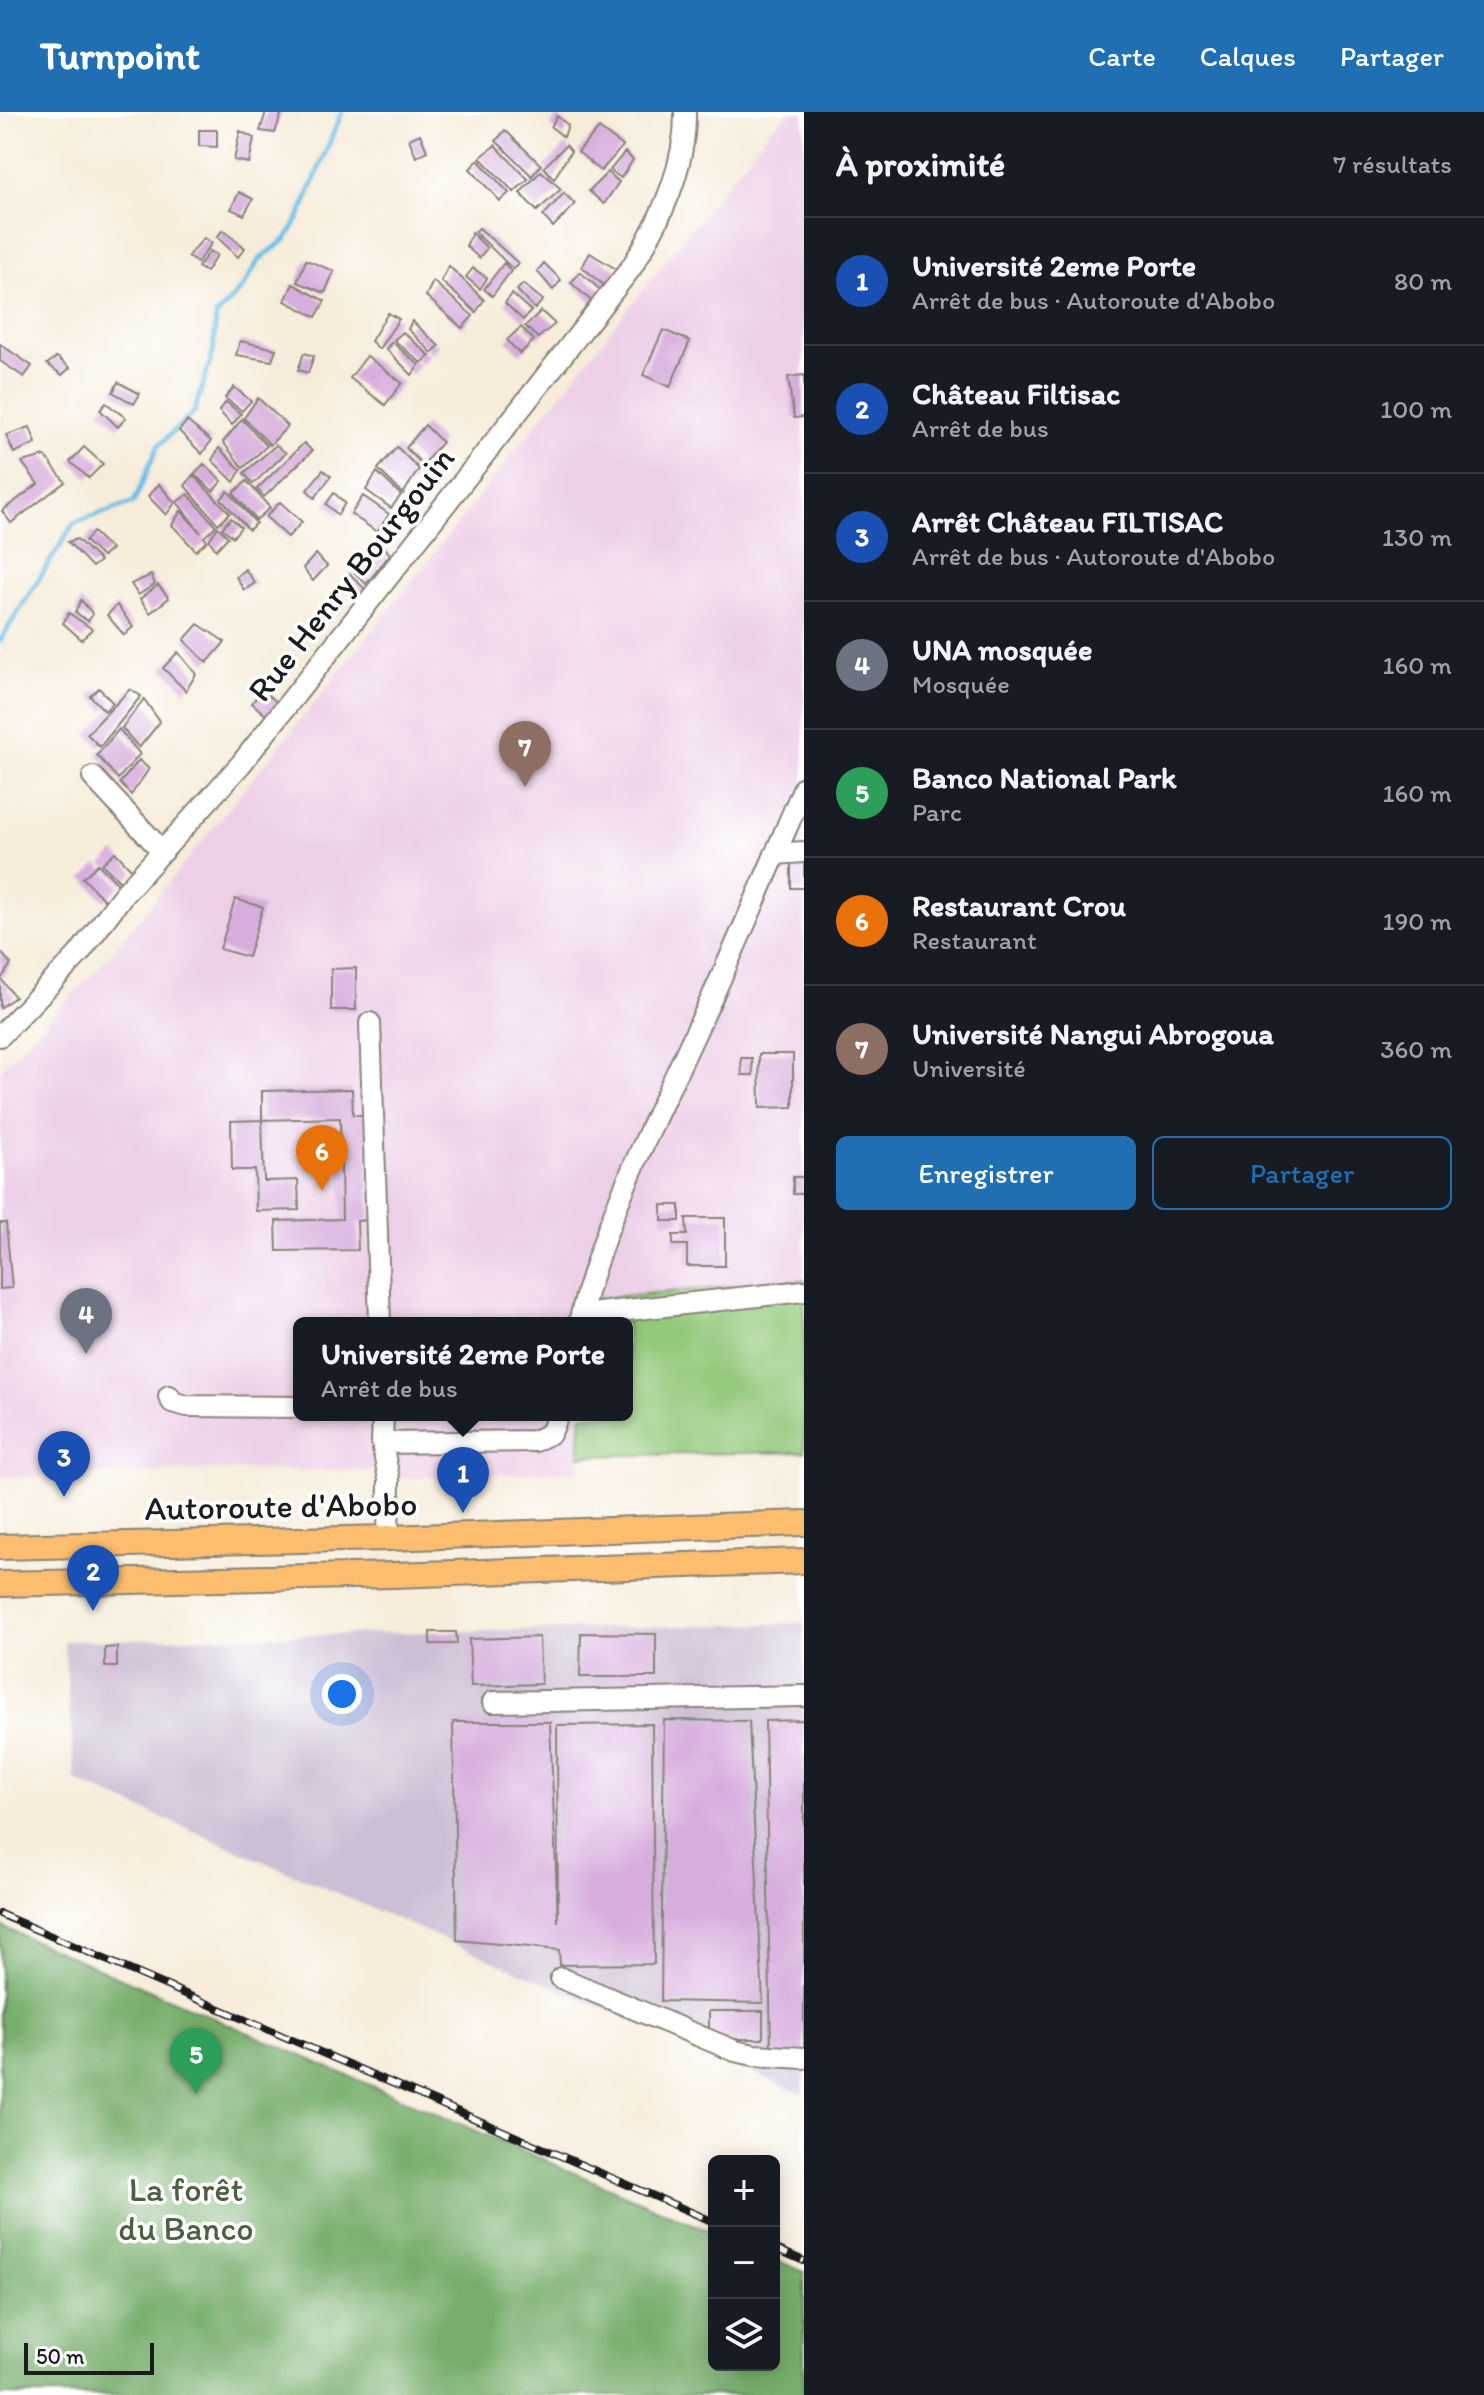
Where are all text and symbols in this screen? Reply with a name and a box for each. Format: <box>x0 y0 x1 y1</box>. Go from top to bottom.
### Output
text: Turnpoint <box>40 33 200 79</box>
text: Carte <box>1088 39 1156 73</box>
text: Calques <box>1200 39 1296 73</box>
text: Partager <box>1340 39 1444 73</box>
text: À proximité <box>836 144 1005 185</box>
text: 7 résultats <box>1333 148 1452 180</box>
text: Université 2eme Porte <box>912 247 1196 284</box>
text: 1 <box>856 265 868 297</box>
text: 80 m <box>1394 265 1452 297</box>
text: Arrêt de bus · Autoroute d'Abobo <box>912 284 1275 316</box>
text: Château Filtisac <box>912 375 1120 412</box>
text: 2 <box>855 393 869 425</box>
text: 100 m <box>1380 393 1452 425</box>
text: Arrêt de bus <box>912 412 1049 444</box>
street label: Rue Henry Bourgouin <box>239 438 463 710</box>
text: Arrêt Château FILTISAC <box>912 503 1223 540</box>
text: 3 <box>855 521 869 553</box>
text: 130 m <box>1382 521 1452 553</box>
text: Arrêt de bus · Autoroute d'Abobo <box>912 540 1275 572</box>
text: UNA mosquée <box>912 631 1092 668</box>
text: 4 <box>854 649 870 681</box>
text: 160 m <box>1382 649 1452 681</box>
text: Mosquée <box>912 668 1010 700</box>
pin: 7 <box>499 721 551 787</box>
text: Banco National Park <box>912 759 1177 796</box>
text: 5 <box>855 777 869 809</box>
text: 160 m <box>1382 777 1452 809</box>
text: Parc <box>912 796 962 828</box>
text: Restaurant Crou <box>912 887 1126 924</box>
text: 6 <box>855 905 869 937</box>
text: 190 m <box>1383 905 1452 937</box>
text: Restaurant <box>912 924 1037 956</box>
text: Université Nangui Abrogoua <box>912 1015 1274 1052</box>
text: 7 <box>856 1033 868 1065</box>
text: 360 m <box>1380 1033 1452 1065</box>
text: Université <box>912 1052 1026 1084</box>
pin: 6 <box>296 1125 348 1191</box>
button: Enregistrer <box>836 1136 1136 1210</box>
button: Partager <box>1152 1136 1452 1210</box>
pin: 4 <box>60 1288 112 1354</box>
popup <box>293 1317 633 1421</box>
text: Université 2eme Porte <box>321 1335 605 1372</box>
text: Arrêt de bus <box>321 1372 458 1404</box>
pin: 3 <box>38 1431 90 1497</box>
pin: 1 <box>437 1447 489 1513</box>
street label: Autoroute d'Abobo <box>144 1483 418 1529</box>
pin: 2 <box>67 1545 119 1611</box>
your location <box>322 1674 362 1714</box>
pin: 5 <box>170 2028 222 2094</box>
map controls <box>708 2155 780 2371</box>
button: + <box>708 2155 780 2227</box>
park label: La forêt du Banco <box>118 2169 254 2249</box>
button: − <box>708 2227 780 2299</box>
button: layers <box>708 2299 780 2371</box>
scale bar <box>24 2339 154 2375</box>
text: 50 m <box>36 2343 85 2370</box>

